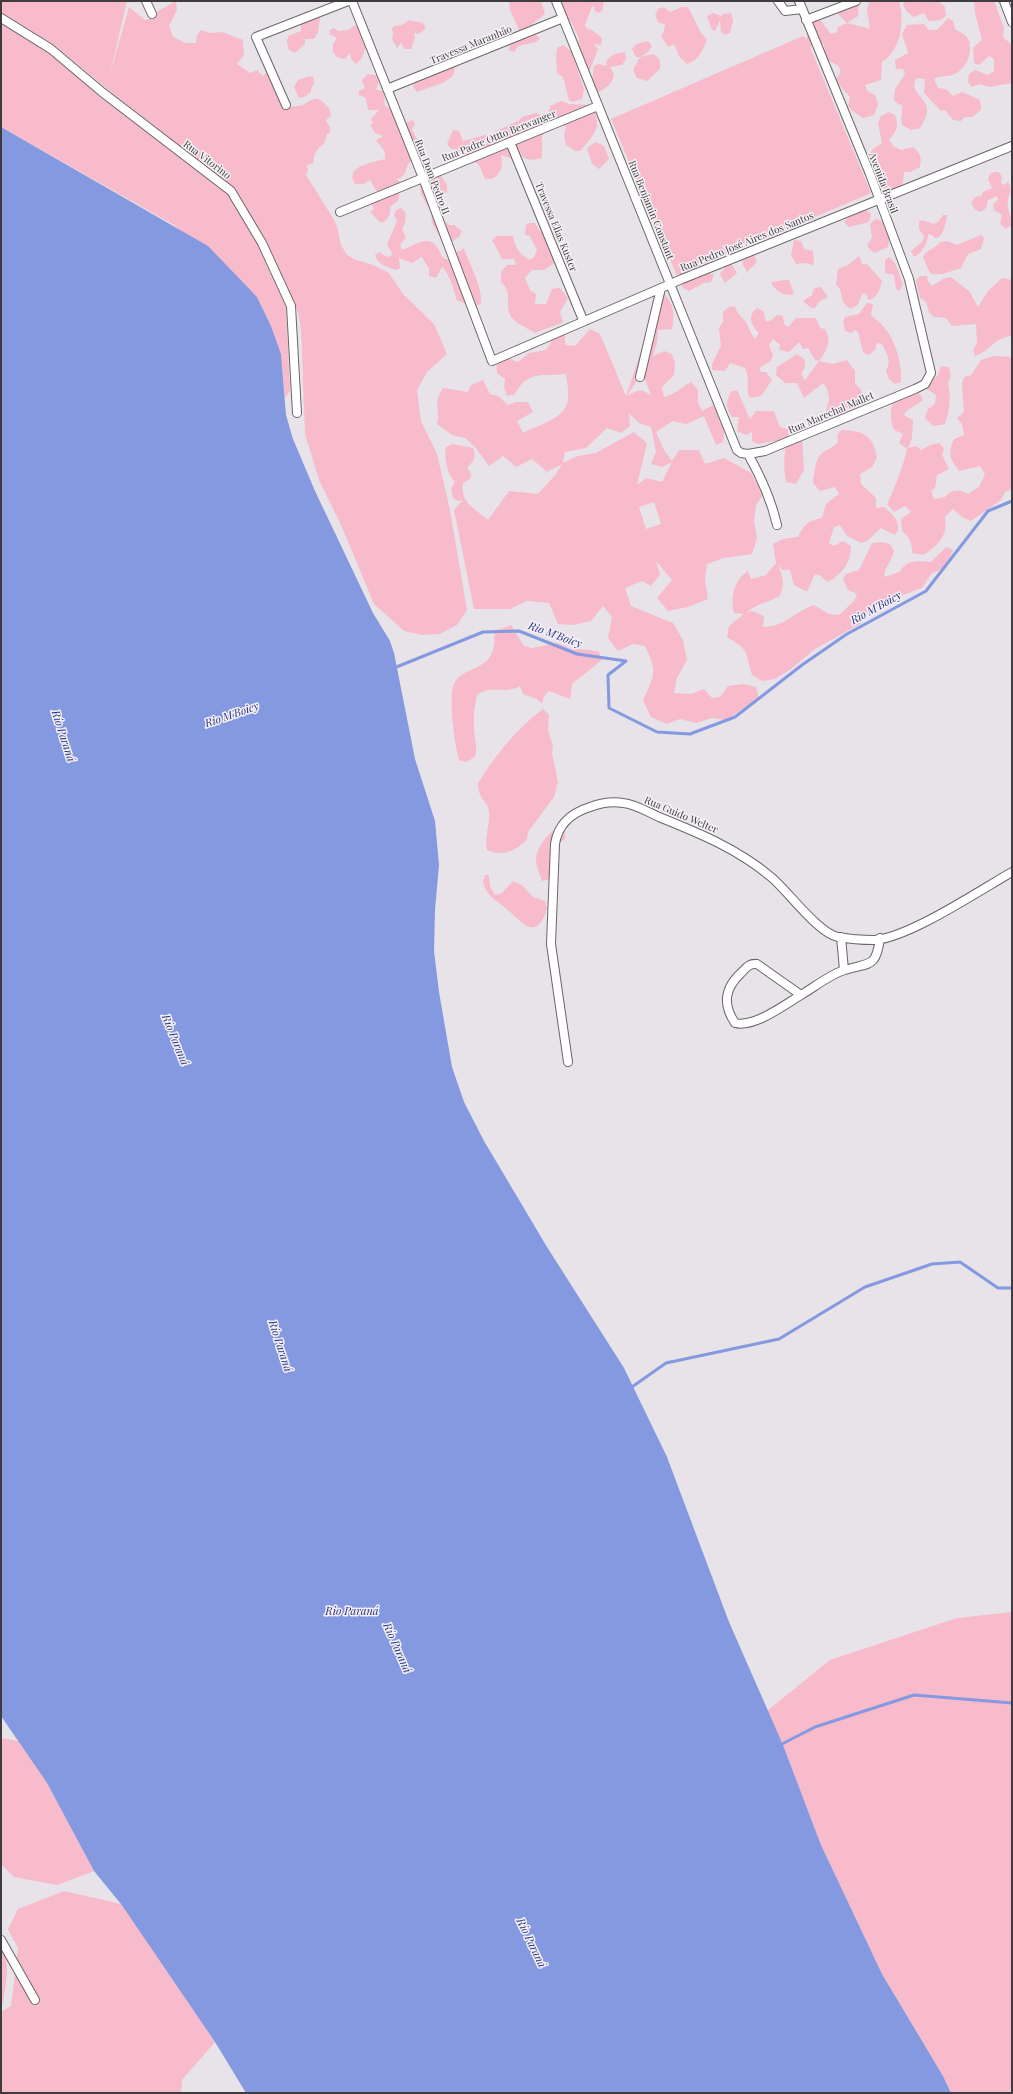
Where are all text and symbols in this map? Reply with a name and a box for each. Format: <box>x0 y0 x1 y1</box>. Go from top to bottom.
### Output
street label: Travessa Maranhão <box>428 23 514 67</box>
street label: Rua Padre Ottto Berwanger <box>440 108 558 164</box>
street label: Rua Vitorino <box>181 138 233 182</box>
street label: Rua Dom Pedro II <box>412 138 452 216</box>
street label: Avenida Brasil <box>866 151 900 215</box>
street label: Rua Benjamin Constant <box>626 159 676 261</box>
street label: Travessa Elias Kuster <box>533 180 579 274</box>
street label: Rua Pedro José Aires dos Santos <box>679 210 815 274</box>
street label: Rua Marechal Mallet <box>786 390 876 436</box>
water label: Rio M'Boicy <box>848 589 904 627</box>
water label: Rio M'Boicy <box>526 619 584 651</box>
water label: Rio M'Boicy <box>203 700 261 730</box>
water label: Río Paraná <box>48 709 78 763</box>
street label: Rua Guido Welter <box>642 794 720 836</box>
water label: Río Paraná <box>159 1013 191 1067</box>
water label: Río Paraná <box>265 1319 295 1373</box>
water label: Rio Paraná <box>325 1605 379 1619</box>
water label: Río Paraná <box>380 1621 414 1675</box>
water label: Río Paraná <box>513 1916 549 1970</box>

